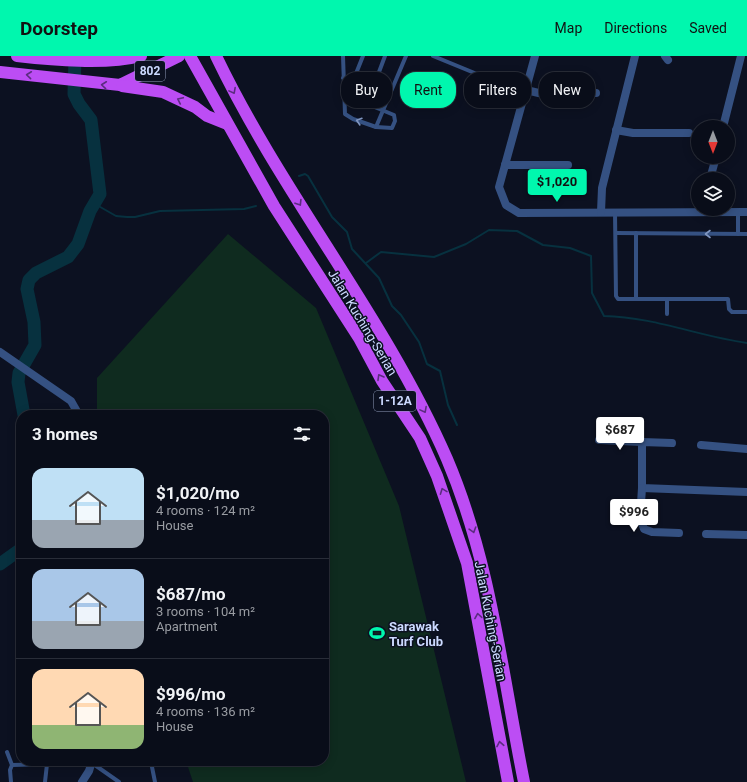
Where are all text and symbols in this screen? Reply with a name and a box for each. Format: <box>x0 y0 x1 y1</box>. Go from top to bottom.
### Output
text: Doorstep <box>20 17 98 40</box>
text: Map <box>555 20 582 36</box>
text: Directions <box>604 20 667 36</box>
text: Saved <box>689 20 727 36</box>
road number: 802 <box>135 61 165 81</box>
one-way arrow <box>26 71 32 80</box>
chip: Buy <box>341 72 392 108</box>
chip: Rent <box>400 72 456 108</box>
chip: Filters <box>464 72 531 108</box>
chip: New <box>539 72 595 108</box>
one-way arrow <box>101 80 107 89</box>
one-way arrow <box>228 87 235 94</box>
one-way arrow <box>177 97 185 105</box>
one-way arrow <box>356 117 363 126</box>
north arrow <box>691 120 735 164</box>
map controls <box>691 120 735 216</box>
pin: $1,020 <box>524 169 590 203</box>
button: layers <box>691 172 735 216</box>
text: $1,020 <box>537 174 577 189</box>
one-way arrow <box>294 199 301 206</box>
one-way arrow <box>705 230 711 238</box>
street label: Jalan Kuching-Serian <box>325 266 400 378</box>
one-way arrow <box>378 374 385 381</box>
road number: 1-12A <box>374 391 416 411</box>
one-way arrow <box>419 406 426 413</box>
pin: $687 <box>596 417 644 451</box>
text: $687 <box>605 422 635 437</box>
icon: filters <box>291 423 313 445</box>
text: 3 homes <box>32 424 98 444</box>
text: $1,020/mo <box>156 483 240 503</box>
icon: home <box>64 484 112 532</box>
one-way arrow <box>439 487 447 494</box>
pin: $996 <box>610 499 658 533</box>
text: 4 rooms · 124 m² <box>156 503 255 518</box>
text: $996 <box>619 504 649 519</box>
text: House <box>156 518 193 533</box>
one-way arrow <box>468 526 477 533</box>
street label: Jalan Kuching-Serian <box>472 560 509 682</box>
text: $687/mo <box>156 584 226 604</box>
icon: home <box>64 585 112 633</box>
text: 3 rooms · 104 m² <box>156 604 255 619</box>
one-way arrow <box>474 613 483 619</box>
text: Apartment <box>156 619 218 634</box>
place label: Sarawak Turf Club <box>389 619 443 649</box>
sports icon: Sarawak Turf Club <box>368 624 386 642</box>
text: $996/mo <box>156 684 226 704</box>
icon: home <box>64 685 112 733</box>
text: 4 rooms · 136 m² <box>156 704 255 719</box>
text: House <box>156 719 193 734</box>
one-way arrow <box>497 741 505 747</box>

